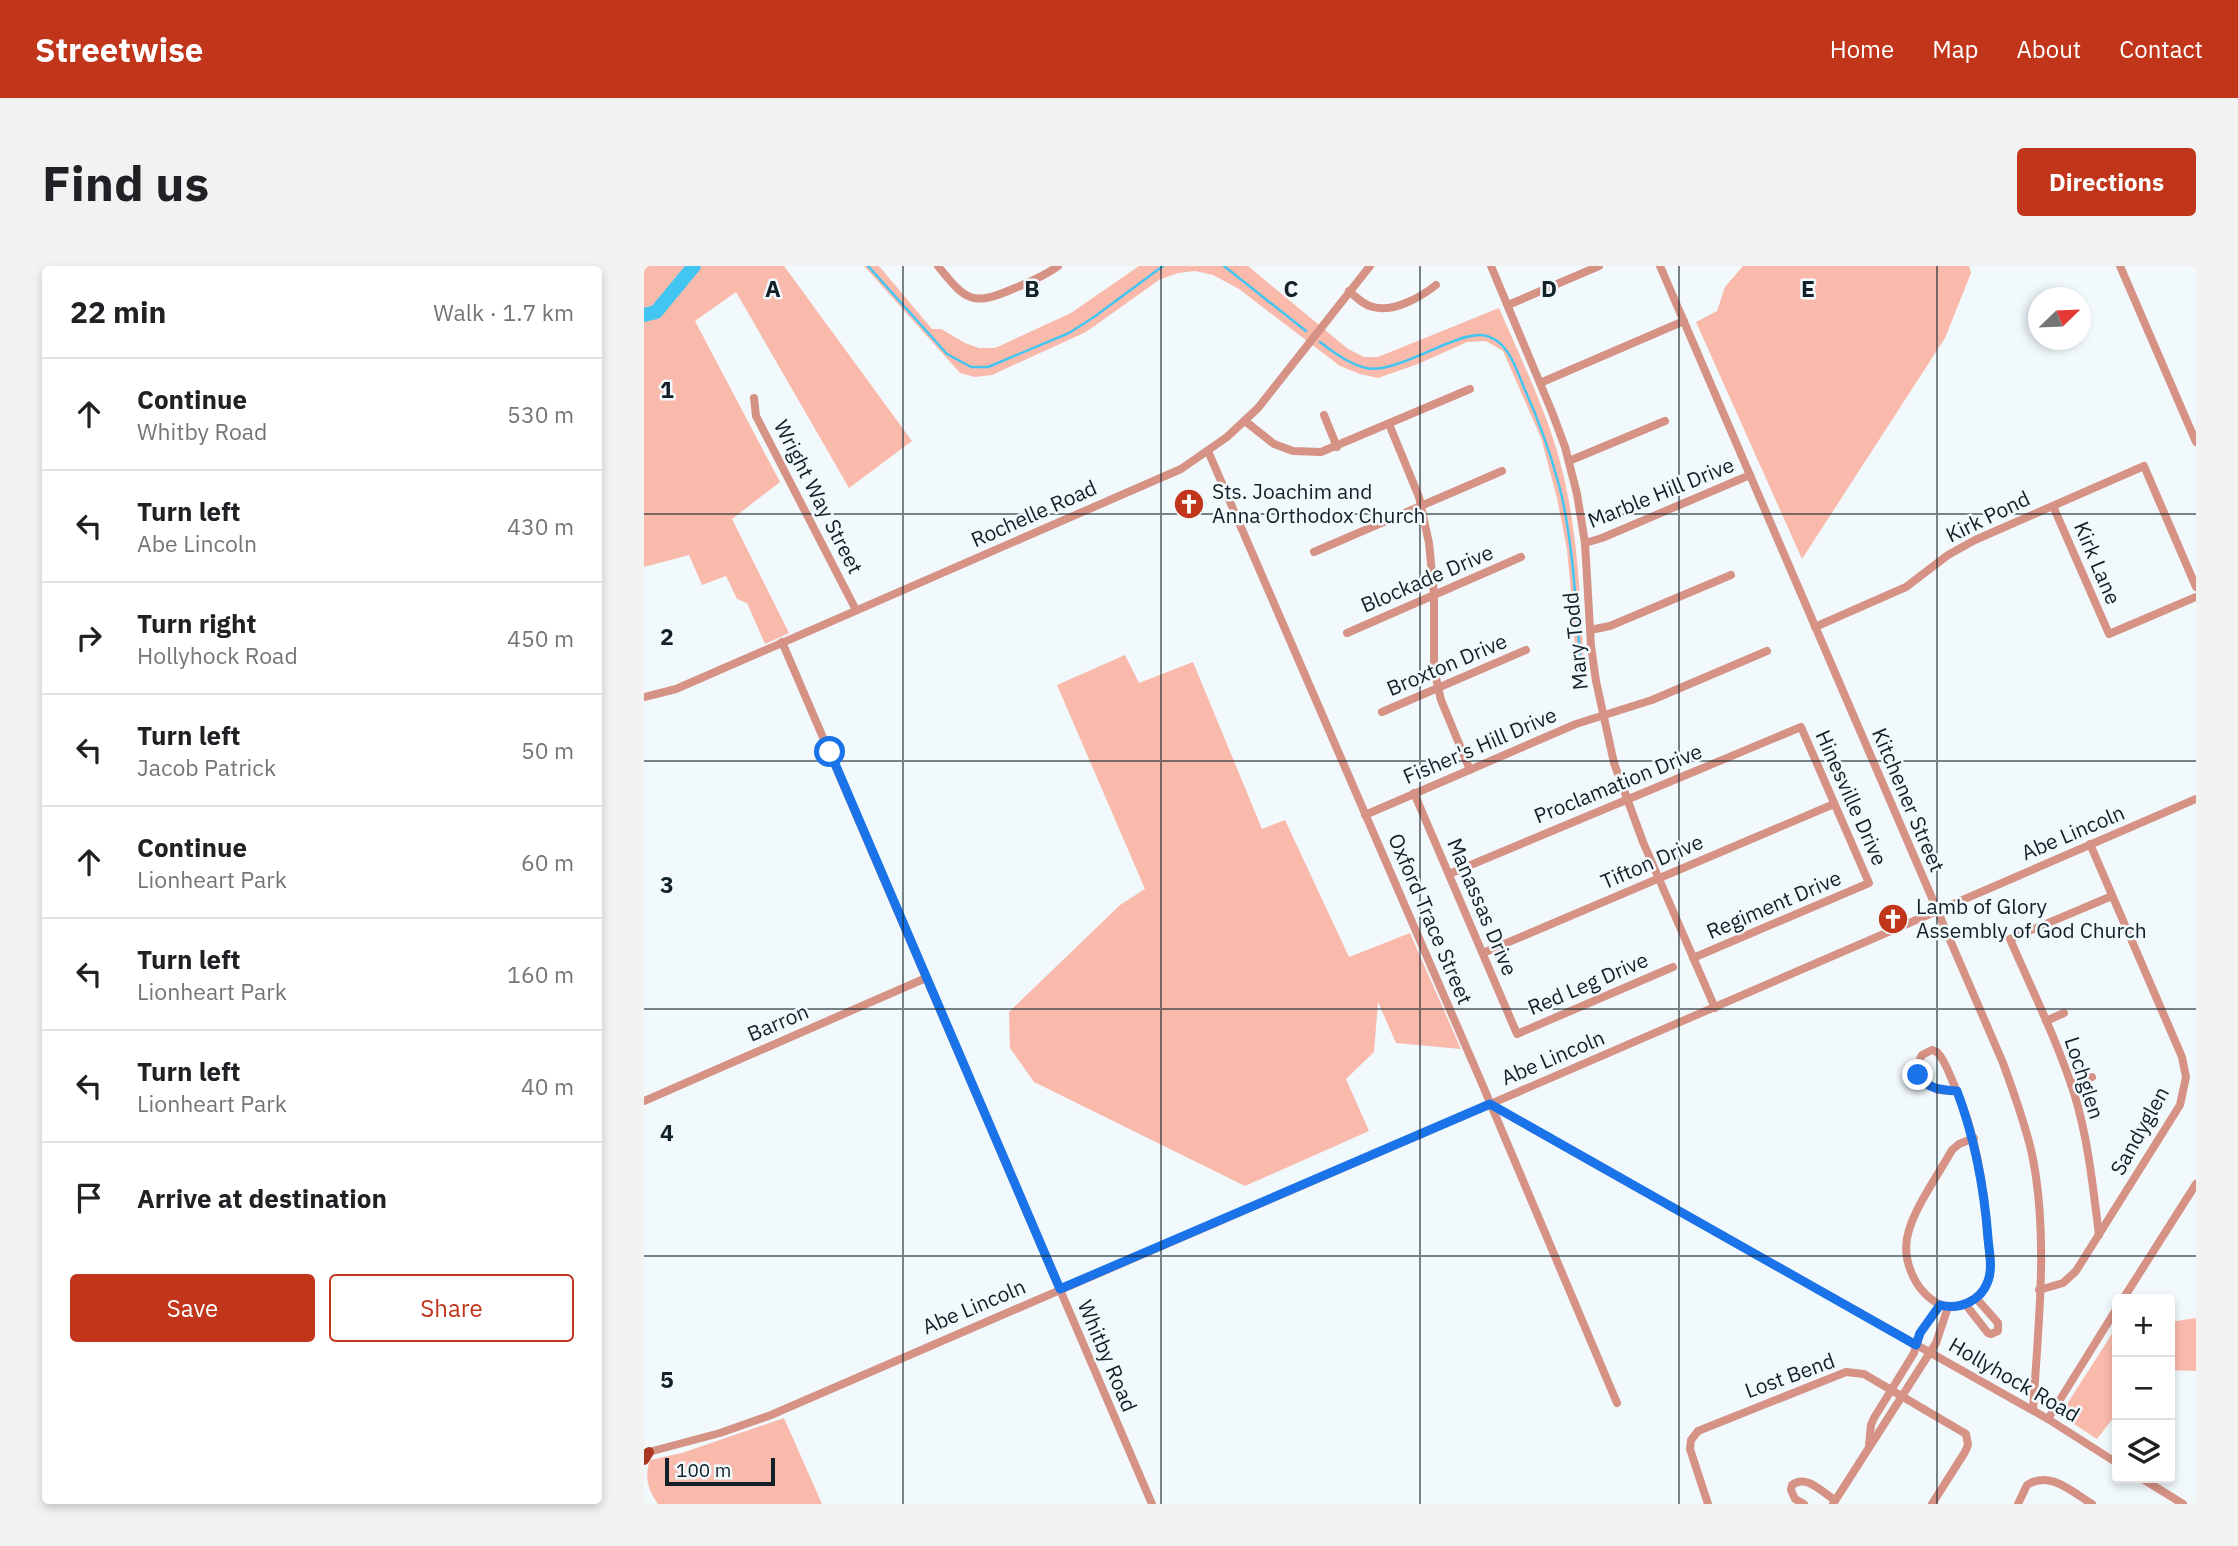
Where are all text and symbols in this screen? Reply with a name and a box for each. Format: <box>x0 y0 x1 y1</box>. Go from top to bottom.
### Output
text: Streetwise <box>35 28 203 71</box>
text: Home <box>1830 33 1894 65</box>
text: Map <box>1932 33 1978 65</box>
text: About <box>2016 33 2081 65</box>
text: Contact <box>2119 33 2203 65</box>
button: Directions <box>2017 148 2196 216</box>
text: Find us <box>42 151 209 214</box>
text: A <box>765 273 781 303</box>
text: B <box>1024 273 1040 303</box>
text: C <box>1284 273 1299 303</box>
text: D <box>1541 273 1557 303</box>
text: E <box>1801 273 1815 303</box>
north arrow <box>2028 287 2091 350</box>
text: 22 min <box>70 292 166 331</box>
text: Walk · 1.7 km <box>433 297 574 327</box>
text: 1 <box>660 374 674 404</box>
text: Continue <box>137 382 247 416</box>
icon: ahead <box>70 395 108 433</box>
text: 530 m <box>507 399 574 429</box>
street label: Wright Way Street <box>768 415 870 578</box>
text: Whitby Road <box>137 416 267 446</box>
street label: Marble Hill Drive <box>1583 450 1738 534</box>
street label: Rochelle Road <box>966 473 1101 553</box>
place label: Sts. Joachim and Anna Orthodox Church <box>1212 477 1426 529</box>
street label: Kirk Pond <box>1941 484 2034 549</box>
church icon: Sts. Joachim and Anna Orthodox Church <box>1172 487 1206 521</box>
text: Turn left <box>137 494 240 528</box>
icon: left <box>70 507 108 545</box>
text: 430 m <box>507 511 574 541</box>
street label: Kirk Lane <box>2068 517 2128 608</box>
text: Abe Lincoln <box>137 528 257 558</box>
street label: Blockade Drive <box>1356 538 1497 619</box>
street label: Mary Todd <box>1556 591 1594 691</box>
text: Turn right <box>137 606 256 640</box>
icon: right <box>70 619 108 657</box>
text: 2 <box>660 621 674 651</box>
text: 450 m <box>507 623 574 653</box>
street label: Broxton Drive <box>1382 626 1511 702</box>
text: Hollyhock Road <box>137 640 298 670</box>
street label: Fisher's Hill Drive <box>1398 700 1561 790</box>
text: Turn left <box>137 718 240 752</box>
street label: Kitchener Street <box>1866 723 1952 876</box>
street label: Hinesville Drive <box>1810 725 1894 870</box>
icon: left <box>70 731 108 769</box>
text: 50 m <box>521 735 574 765</box>
route start <box>814 736 845 767</box>
street label: Proclamation Drive <box>1529 737 1706 830</box>
text: Jacob Patrick <box>137 752 276 782</box>
street label: Abe Lincoln <box>2017 798 2129 866</box>
street label: Tifton Drive <box>1596 827 1707 895</box>
street label: Oxford Trace Street <box>1382 829 1480 1008</box>
text: Continue <box>137 830 247 864</box>
street label: Manassas Drive <box>1441 834 1525 980</box>
icon: ahead <box>70 843 108 881</box>
text: 60 m <box>521 847 574 877</box>
street label: Regiment Drive <box>1702 863 1845 945</box>
text: Lionheart Park <box>137 864 287 894</box>
text: 3 <box>660 869 674 899</box>
place label: Lamb of Glory Assembly of God Church <box>1916 892 2147 944</box>
church icon: Lamb of Glory Assembly of God Church <box>1876 902 1910 936</box>
text: Turn left <box>137 942 240 976</box>
street label: Red Leg Drive <box>1523 945 1652 1021</box>
icon: left <box>70 955 108 993</box>
text: 160 m <box>507 959 574 989</box>
text: Lionheart Park <box>137 976 287 1006</box>
street label: Barron <box>743 997 813 1047</box>
street label: Abe Lincoln <box>1497 1023 1609 1091</box>
street label: Lochglen <box>2059 1033 2111 1122</box>
text: Turn left <box>137 1054 240 1088</box>
route end <box>1902 1059 1933 1090</box>
icon: left <box>70 1067 108 1105</box>
text: 40 m <box>521 1071 574 1101</box>
street label: Sandyglen <box>2103 1081 2175 1180</box>
text: Lionheart Park <box>137 1088 287 1118</box>
text: 4 <box>660 1117 674 1147</box>
icon: arrive <box>70 1179 108 1217</box>
text: Arrive at destination <box>137 1181 387 1215</box>
street label: Abe Lincoln <box>918 1272 1030 1340</box>
button: Save <box>70 1274 315 1342</box>
button: Share <box>329 1274 574 1342</box>
map controls <box>2112 1294 2175 1483</box>
button: + <box>2112 1294 2175 1357</box>
street label: Whitby Road <box>1072 1295 1144 1416</box>
street label: Hollyhock Road <box>1944 1330 2085 1428</box>
street label: Lost Bend <box>1741 1346 1839 1404</box>
button: − <box>2112 1357 2175 1420</box>
text: 5 <box>660 1364 674 1394</box>
button: layers <box>2112 1420 2175 1483</box>
scale bar <box>665 1455 775 1487</box>
text: 100 m <box>676 1458 731 1482</box>

